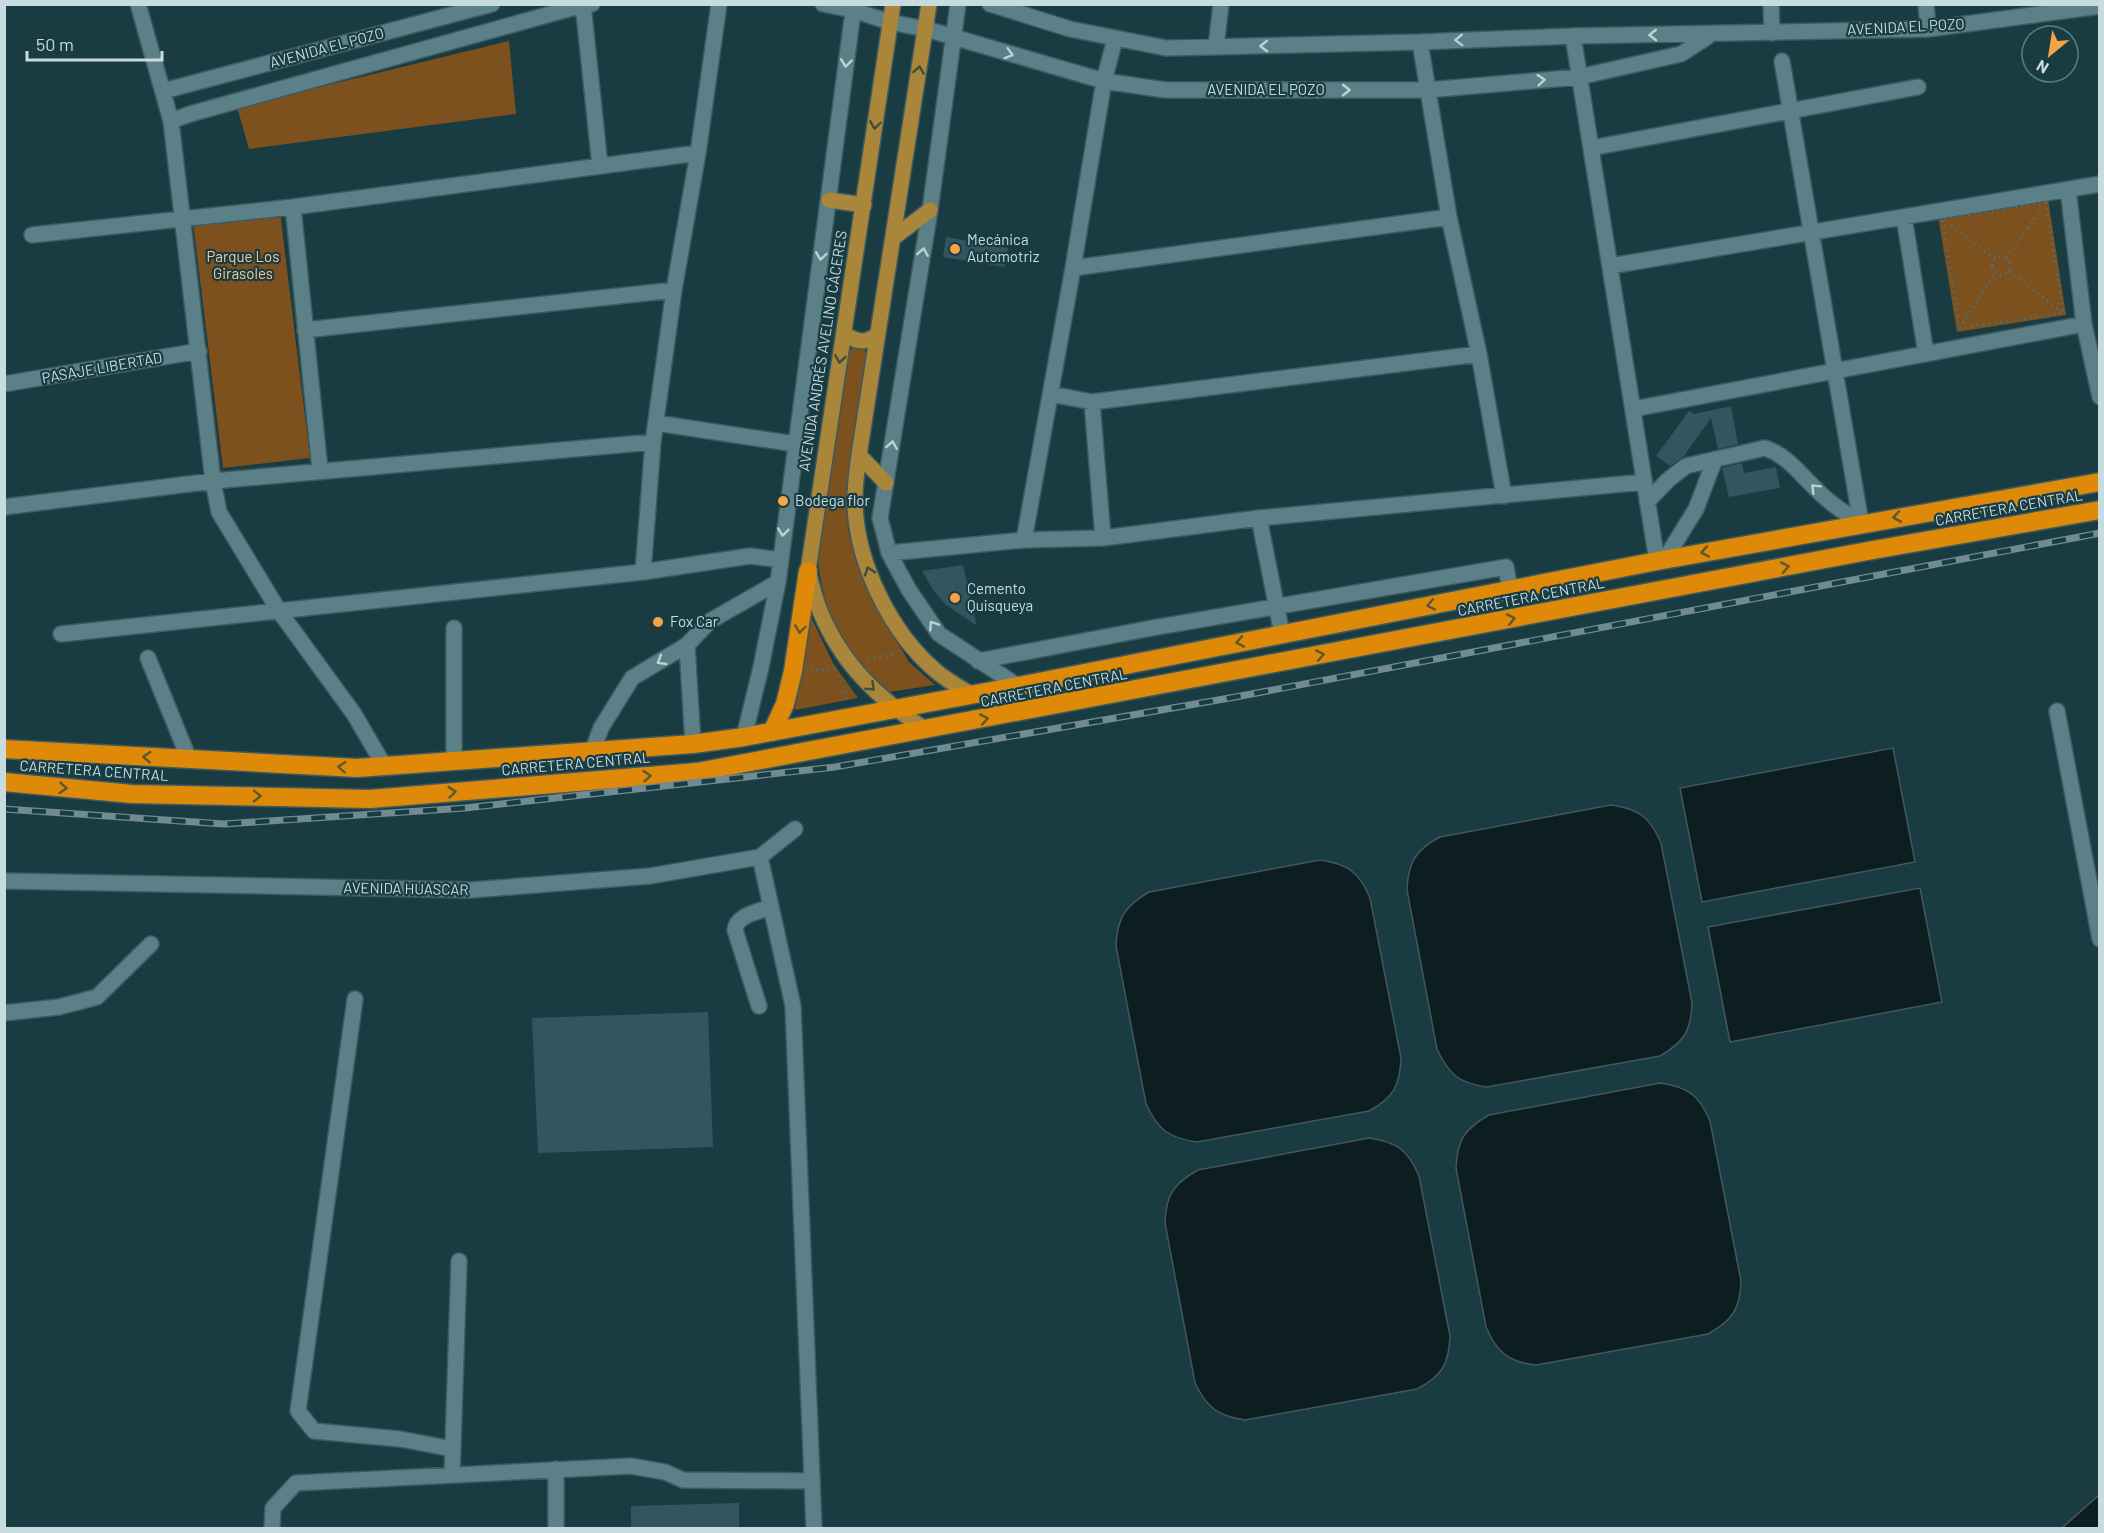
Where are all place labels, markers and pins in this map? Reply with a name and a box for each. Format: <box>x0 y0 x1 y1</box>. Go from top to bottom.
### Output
place label: Mecánica Automotriz <box>967 230 1040 265</box>
marker: Mecánica Automotriz <box>948 242 962 256</box>
place label: Bodega flor <box>795 491 870 509</box>
marker: Bodega flor <box>776 494 790 508</box>
place label: Cemento Quisqueya <box>967 579 1033 614</box>
marker: Cemento Quisqueya <box>948 591 962 605</box>
place label: Fox Car <box>670 612 719 630</box>
marker: Fox Car <box>651 615 665 629</box>

